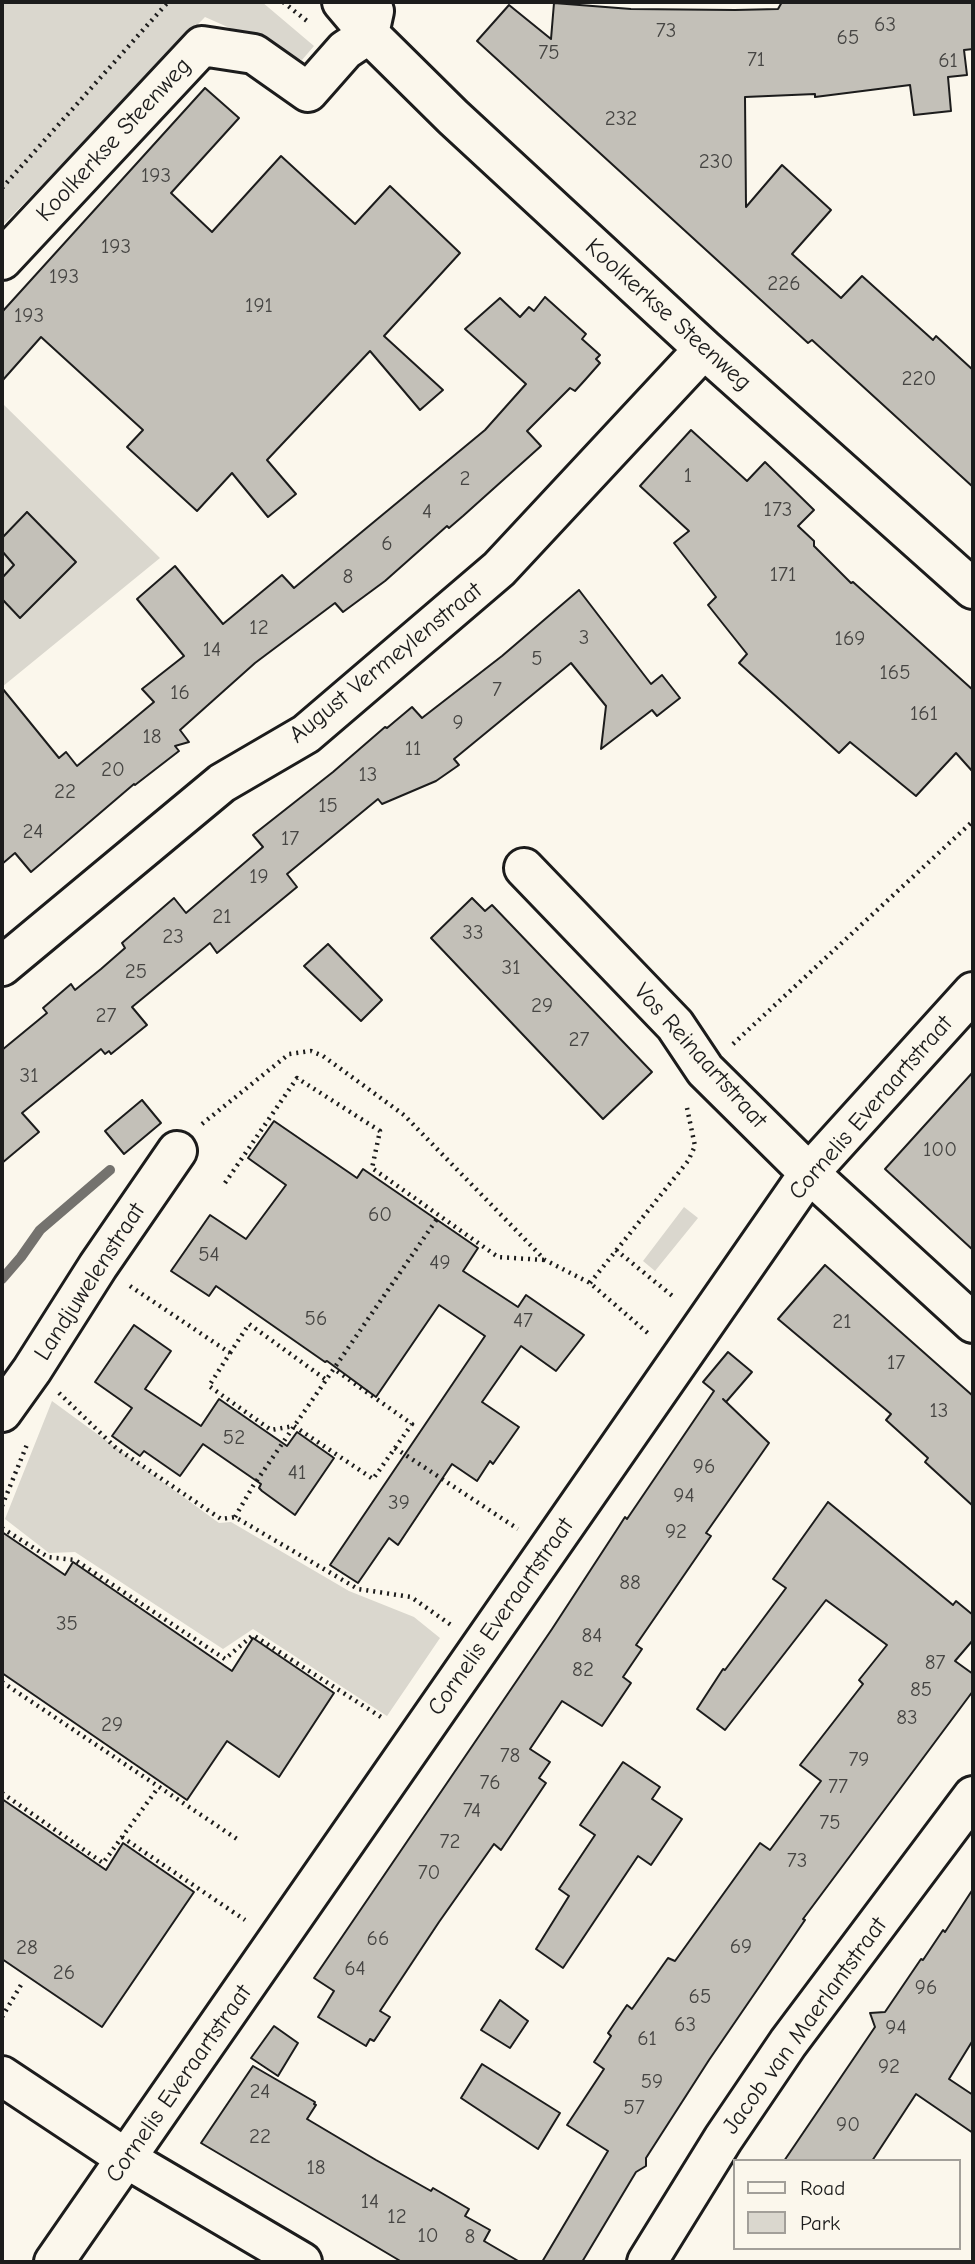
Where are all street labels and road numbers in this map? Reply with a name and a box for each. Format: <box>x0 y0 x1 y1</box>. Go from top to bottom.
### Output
street label: Koolkerkse Steenweg <box>31 52 197 228</box>
street label: Koolkerkse Steenweg <box>579 233 757 397</box>
street label: August Vermeylenstraat <box>284 576 488 750</box>
street label: Vos Reinaartstraat <box>627 977 773 1135</box>
street label: Cornelis Everaartstraat <box>783 1010 959 1206</box>
street label: Landjuwelenstraat <box>28 1198 152 1366</box>
street label: Cornelis Everaartstraat <box>422 1513 580 1721</box>
street label: Jacob van Maerlantstraat <box>717 1912 893 2140</box>
street label: Cornelis Everaartstraat <box>100 1980 258 2188</box>

